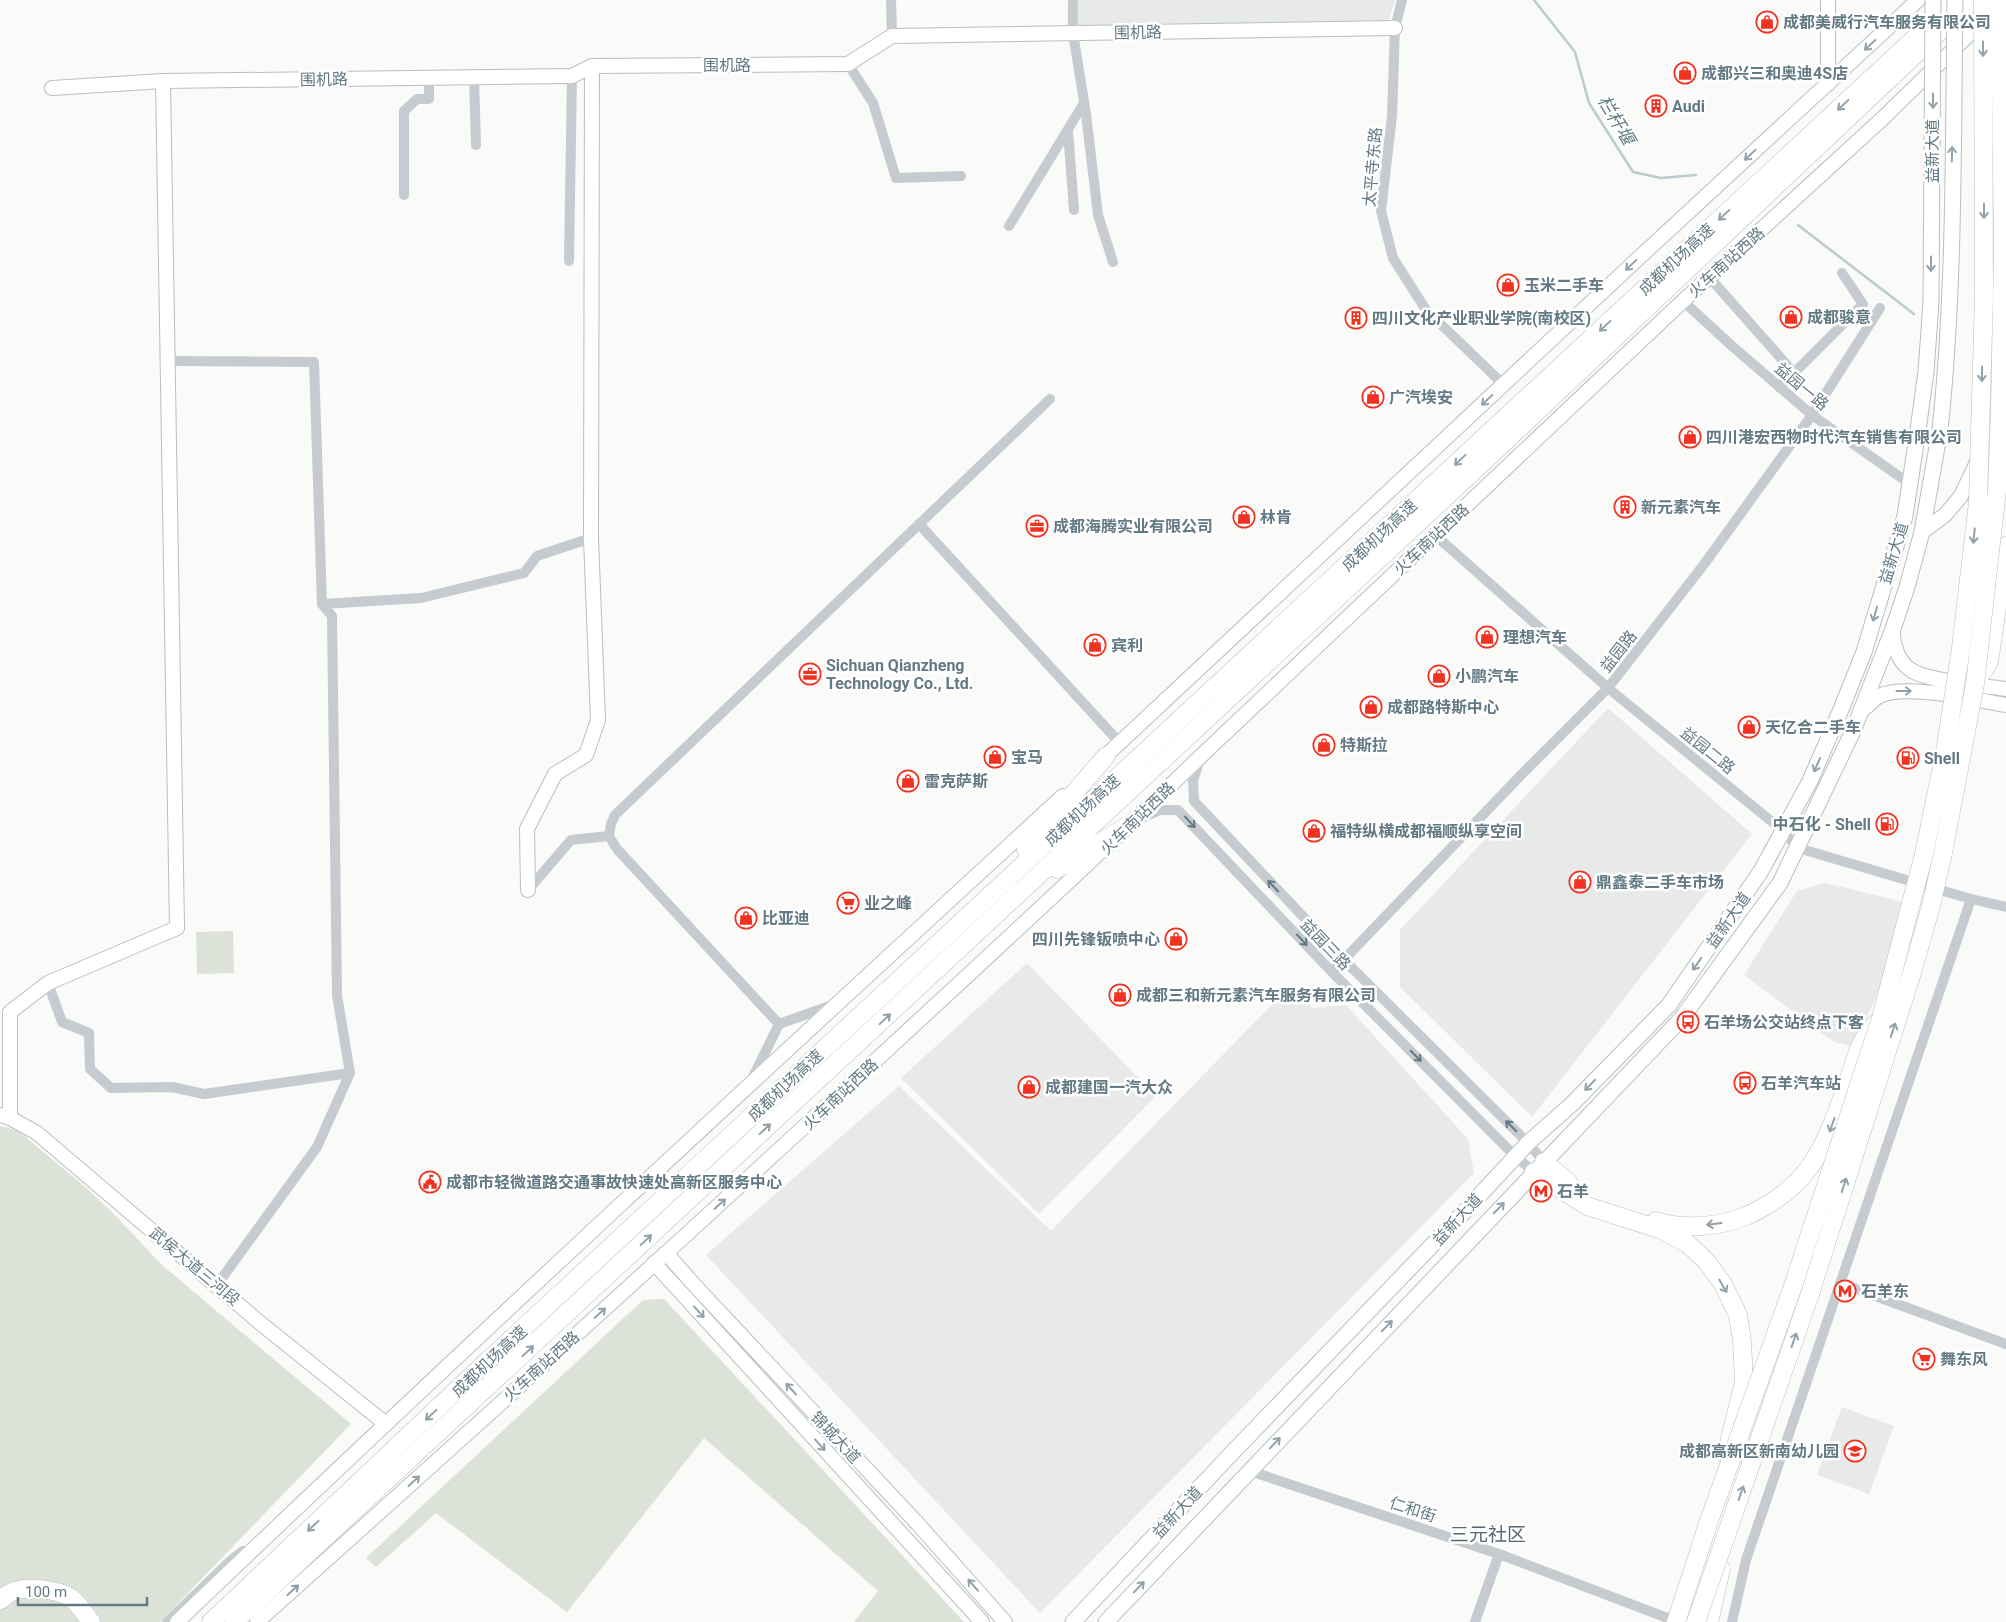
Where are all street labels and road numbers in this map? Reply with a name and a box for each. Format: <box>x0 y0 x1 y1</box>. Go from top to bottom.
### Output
street label: 围机路 <box>1114 23 1162 42</box>
street label: 围机路 <box>703 56 751 75</box>
street label: 围机路 <box>300 70 348 89</box>
street label: 益新大道 <box>1923 119 1942 183</box>
street label: 太平寺东路 <box>1360 126 1385 208</box>
street label: 成都机场高速 <box>1635 220 1718 299</box>
street label: 火车南站西路 <box>1684 223 1768 302</box>
street label: 益园一路 <box>1771 359 1832 414</box>
street label: 成都机场高速 <box>1338 496 1421 575</box>
street label: 火车南站西路 <box>1390 500 1473 579</box>
street label: 益新大道 <box>1875 520 1912 587</box>
street label: 益园路 <box>1596 627 1641 676</box>
street label: 益园二路 <box>1677 723 1739 778</box>
street label: 成都机场高速 <box>1041 771 1124 850</box>
street label: 火车南站西路 <box>1096 778 1178 859</box>
street label: 益新大道 <box>1702 889 1755 952</box>
street label: 益园三路 <box>1297 915 1355 974</box>
street label: 成都机场高速 <box>744 1046 827 1125</box>
street label: 火车南站西路 <box>799 1055 882 1134</box>
street label: 益新大道 <box>1429 1189 1486 1249</box>
street label: 武侯大道三河段 <box>146 1223 244 1310</box>
street label: 成都机场高速 <box>448 1322 531 1401</box>
street label: 火车南站西路 <box>499 1327 583 1406</box>
street label: 锦城大道 <box>807 1407 864 1467</box>
street label: 益新大道 <box>1149 1482 1206 1542</box>
street label: 仁和街 <box>1387 1493 1439 1526</box>

